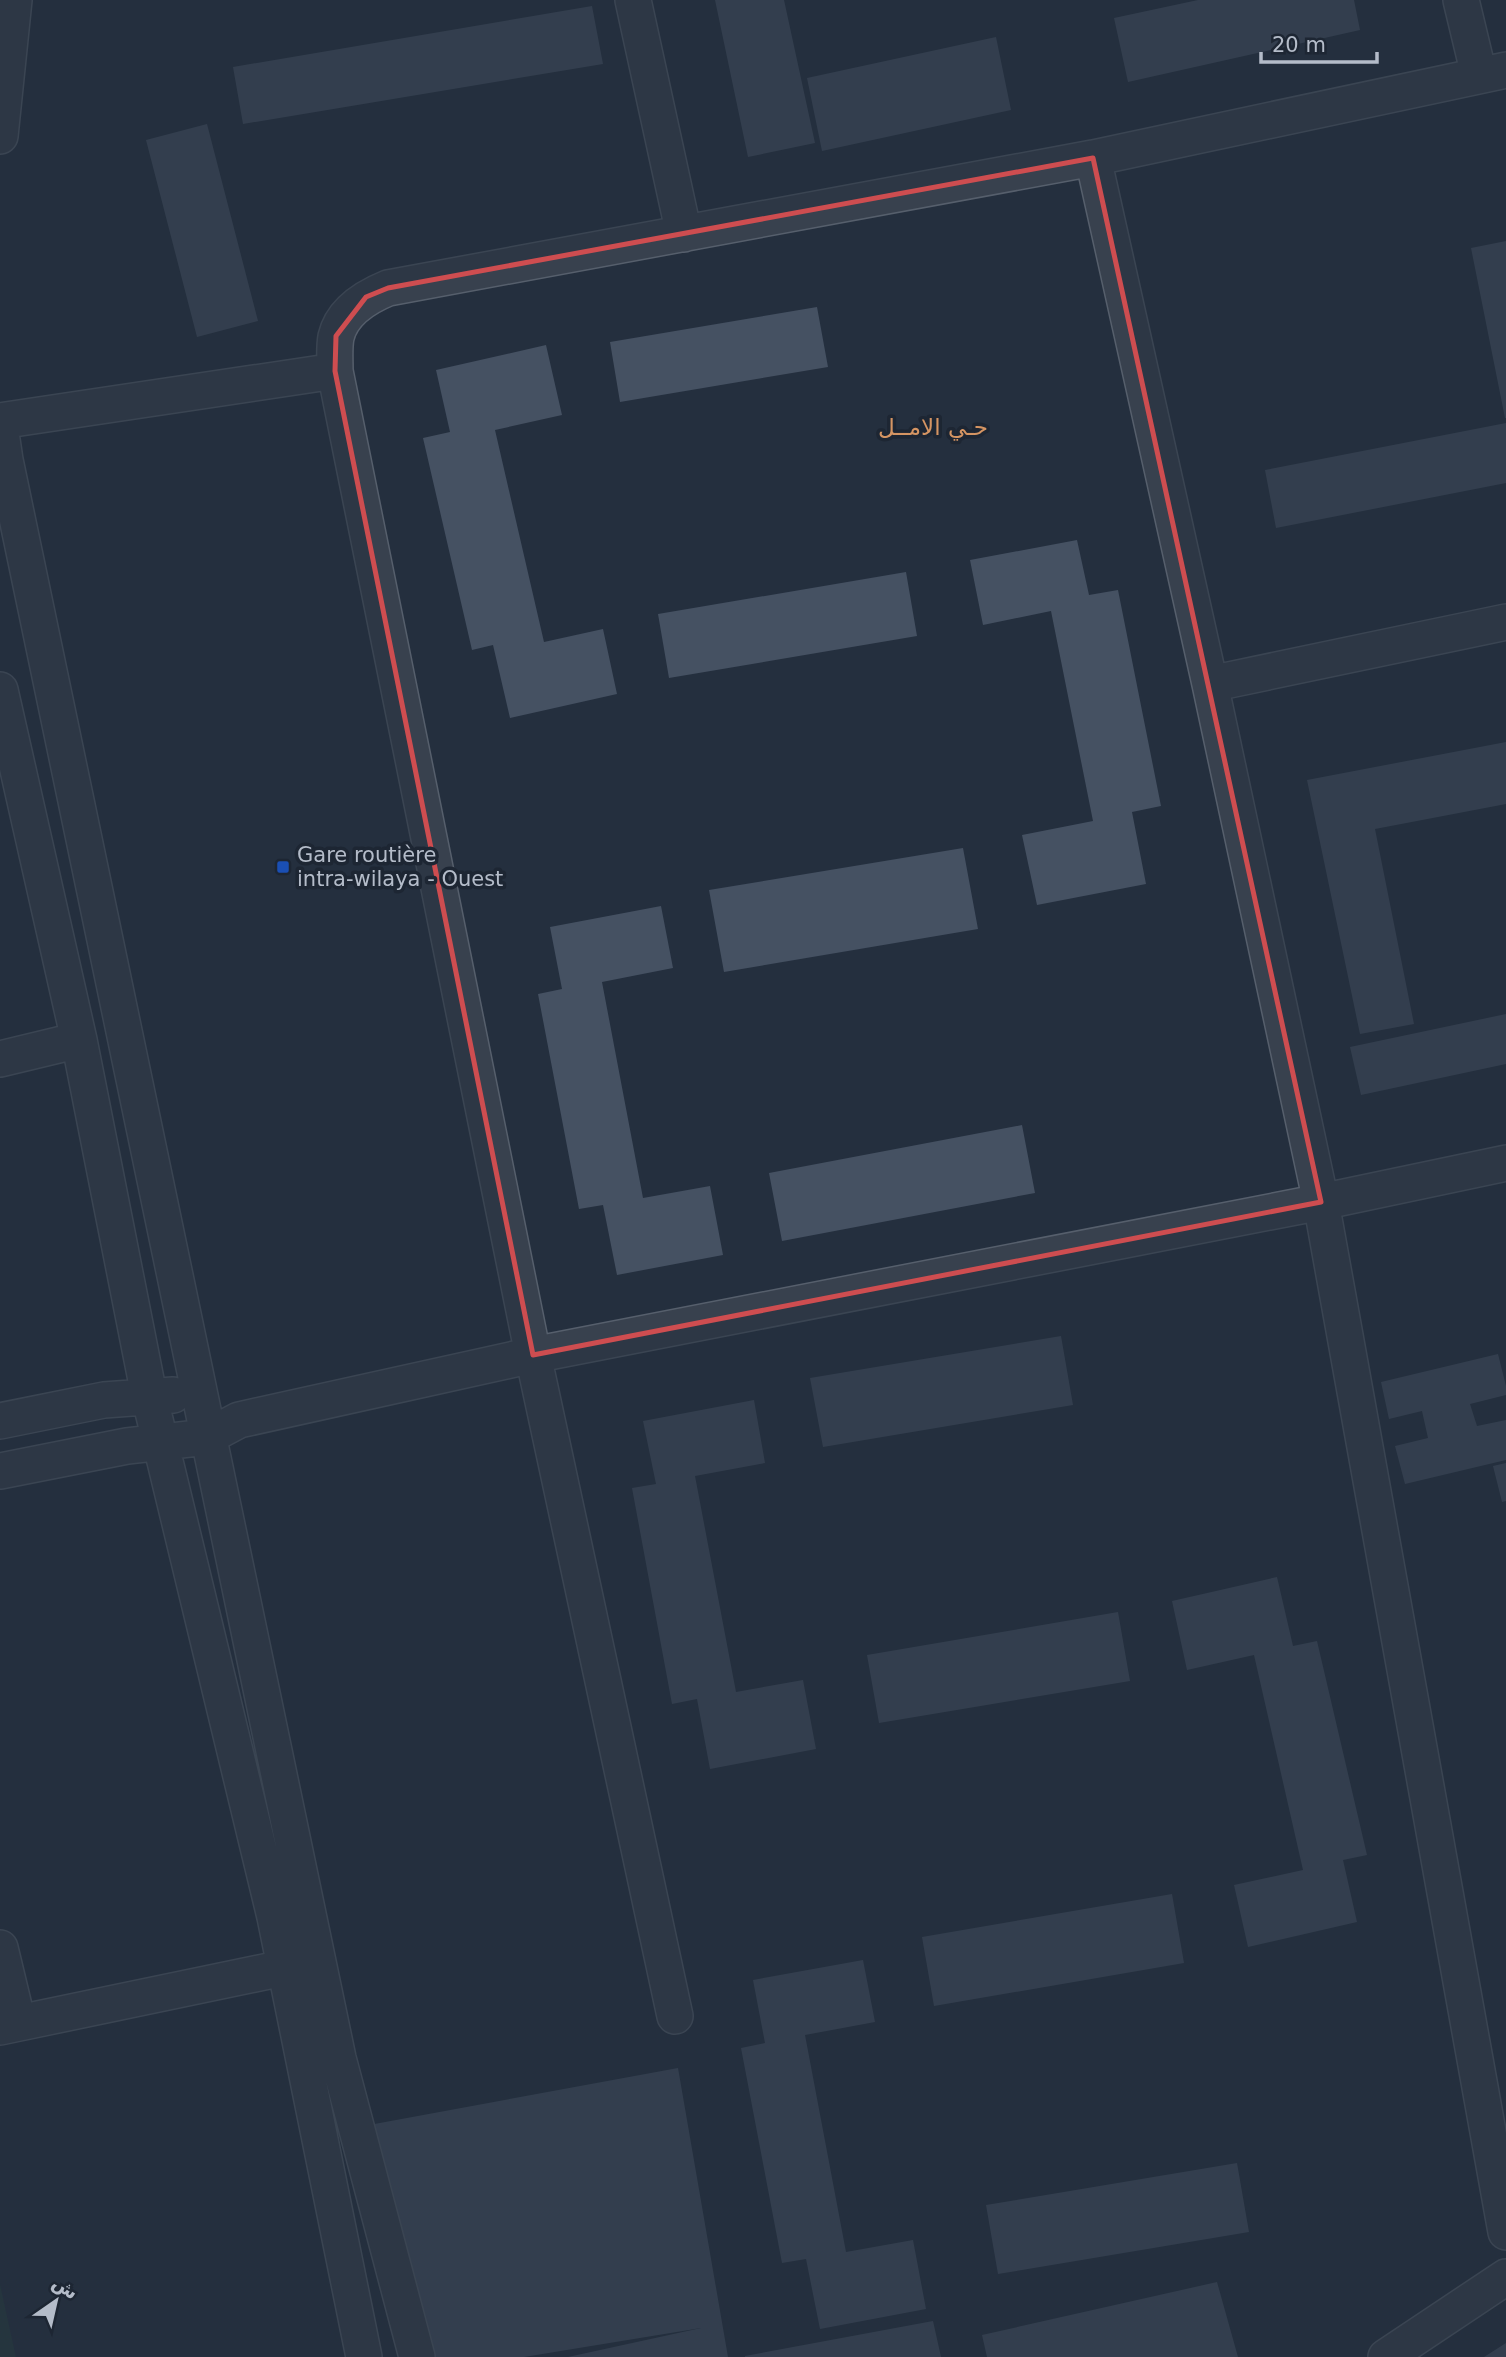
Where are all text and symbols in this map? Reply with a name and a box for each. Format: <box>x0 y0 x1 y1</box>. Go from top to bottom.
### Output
scale bar <box>1261 21 1376 65</box>
text: 20 m <box>1272 33 1326 57</box>
district label: حـي الامــل <box>878 414 988 441</box>
place label: Gare routière intra-wilaya - Ouest <box>297 843 503 891</box>
marker: Gare routière intra-wilaya - Ouest <box>275 859 291 875</box>
north arrow <box>21 2266 91 2336</box>
text: ش <box>48 2270 83 2304</box>

